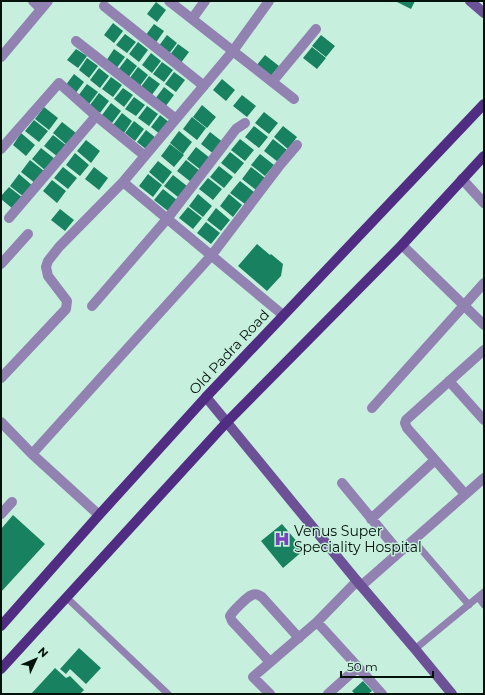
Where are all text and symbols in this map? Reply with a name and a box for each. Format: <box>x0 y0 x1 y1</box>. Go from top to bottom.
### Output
street label: Old Padra Road <box>185 306 273 398</box>
place label: Venus Super Speciality Hospital <box>294 522 422 556</box>
hospital icon: Venus Super Speciality Hospital <box>273 530 291 548</box>
north arrow <box>16 639 56 679</box>
text: N <box>35 644 51 660</box>
scale bar <box>341 653 433 679</box>
text: 50 m <box>347 659 378 674</box>

